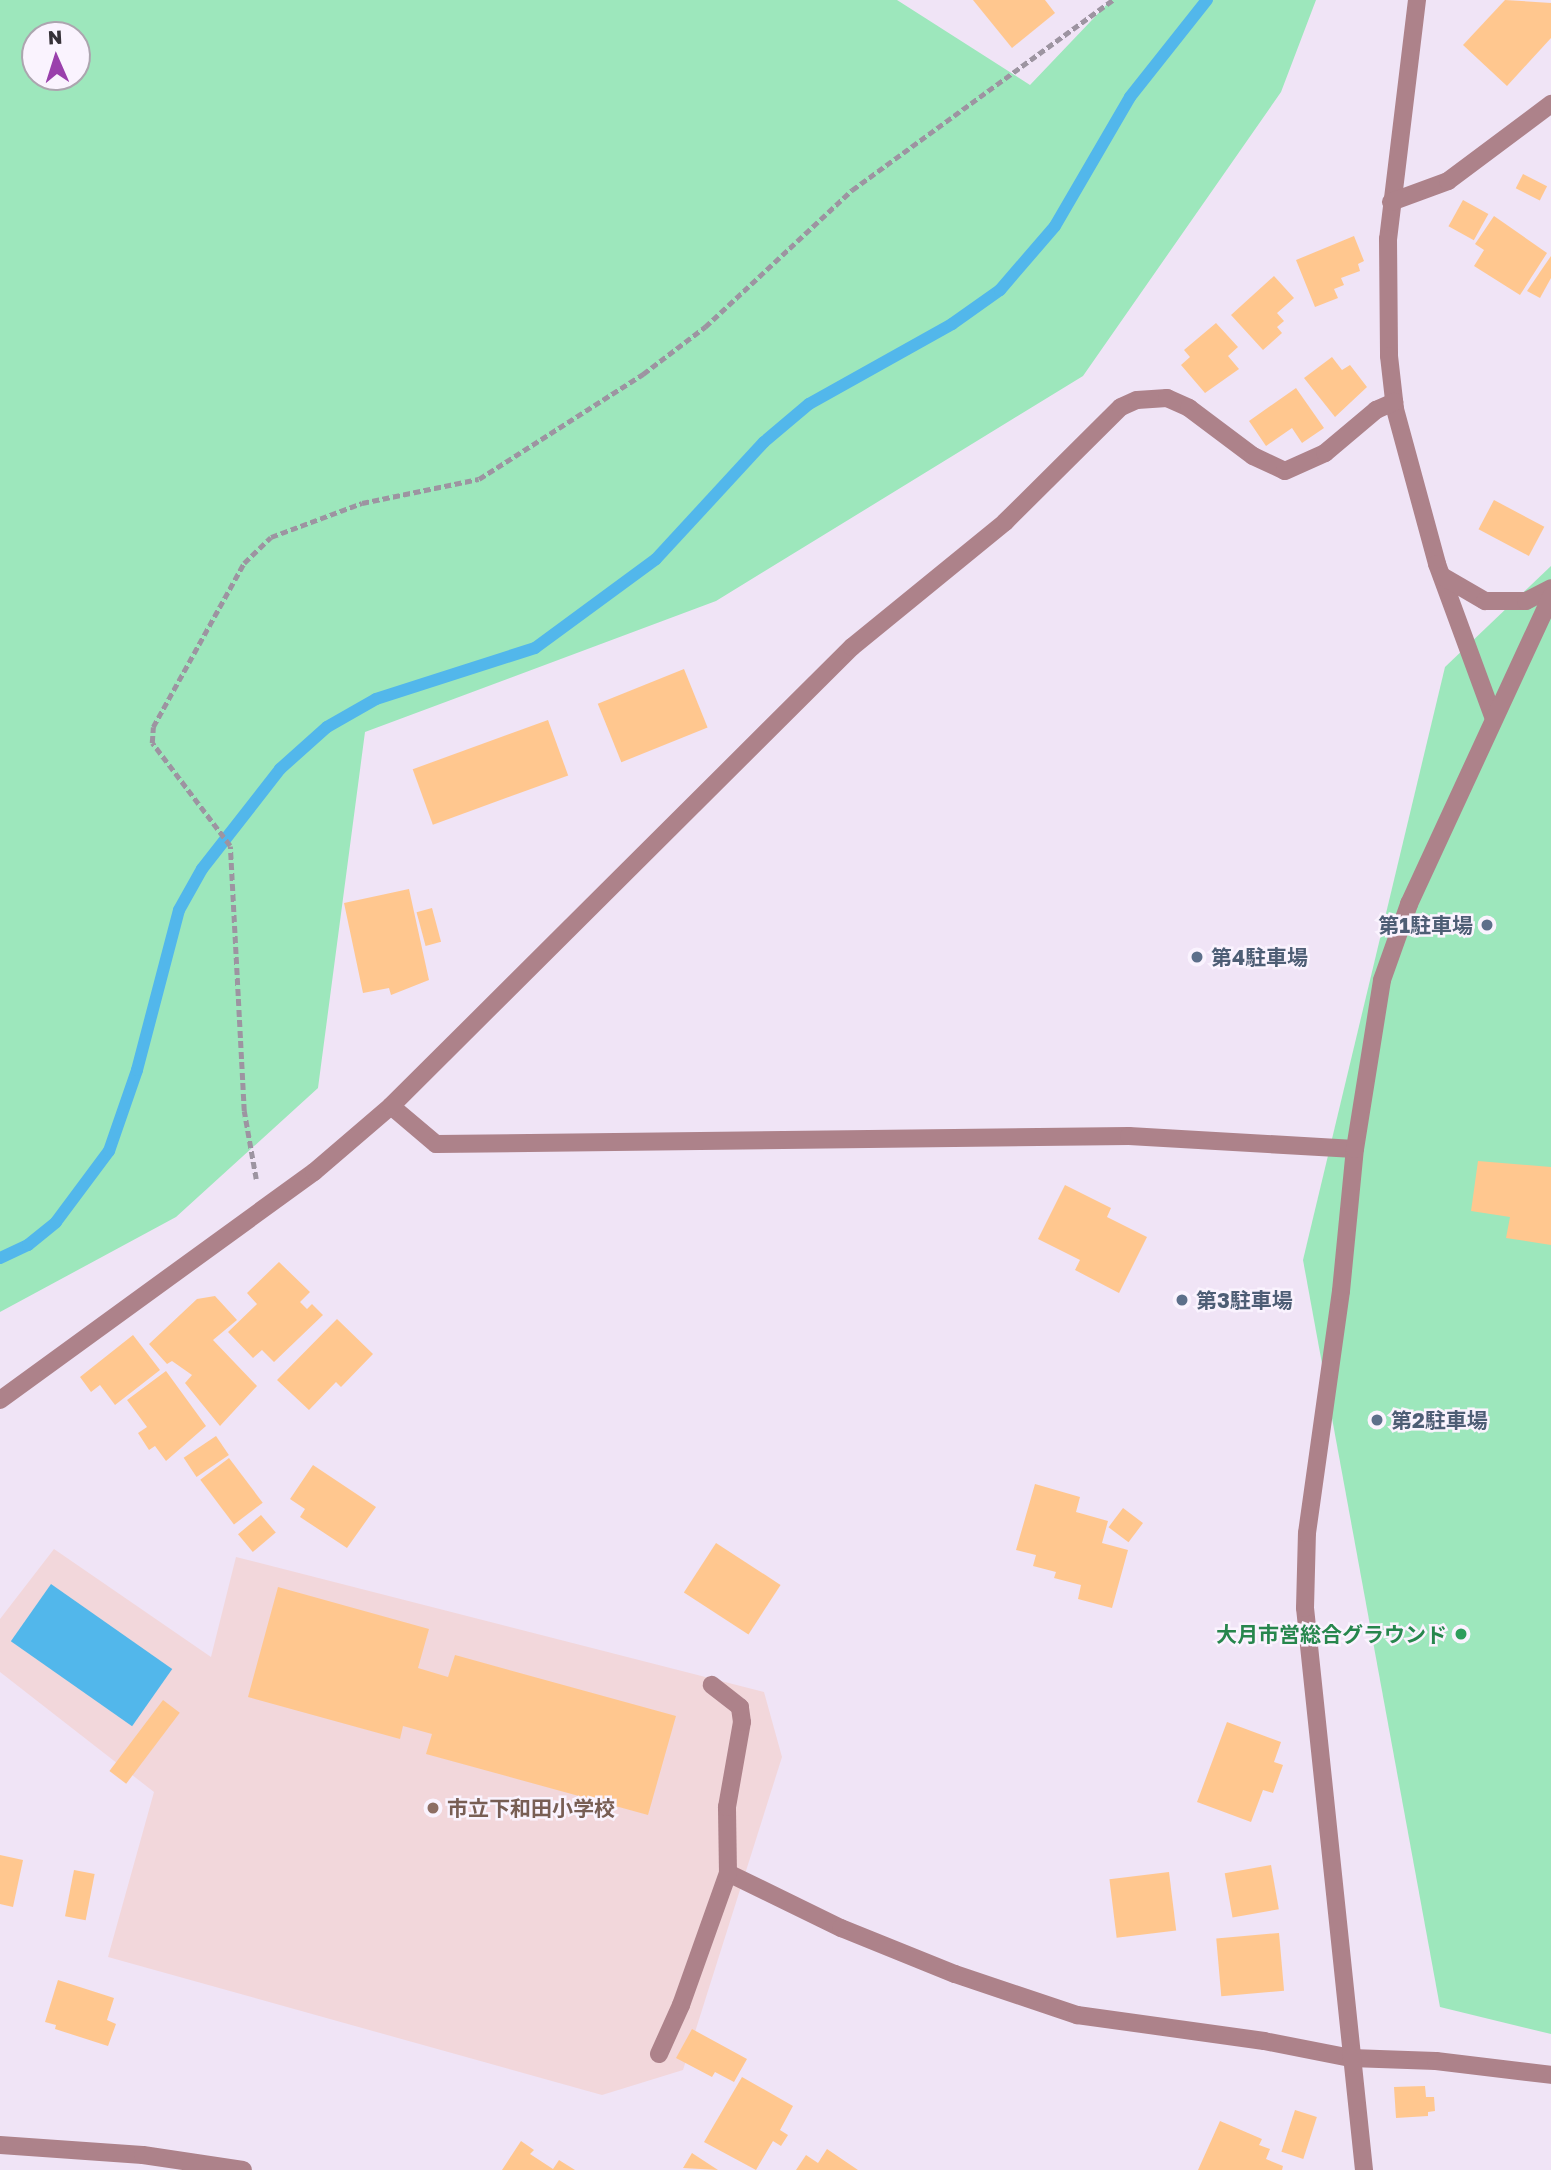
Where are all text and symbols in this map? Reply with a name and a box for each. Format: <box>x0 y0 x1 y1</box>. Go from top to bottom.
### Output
north arrow <box>21 21 91 91</box>
text: N <box>47 25 63 48</box>
place label: 第1駐車場 <box>1378 912 1473 938</box>
marker: 第1駐車場 <box>1479 917 1495 933</box>
place label: 第4駐車場 <box>1211 944 1308 970</box>
marker: 第4駐車場 <box>1189 949 1205 965</box>
place label: 第3駐車場 <box>1196 1287 1293 1313</box>
marker: 第3駐車場 <box>1174 1292 1190 1308</box>
place label: 第2駐車場 <box>1391 1407 1488 1433</box>
marker: 第2駐車場 <box>1369 1412 1385 1428</box>
place label: 大月市営総合グラウンド <box>1216 1621 1447 1647</box>
marker: 大月市営総合グラウンド <box>1453 1626 1469 1642</box>
place label: 市立下和田小学校 <box>447 1795 615 1821</box>
marker: 市立下和田小学校 <box>425 1800 441 1816</box>

